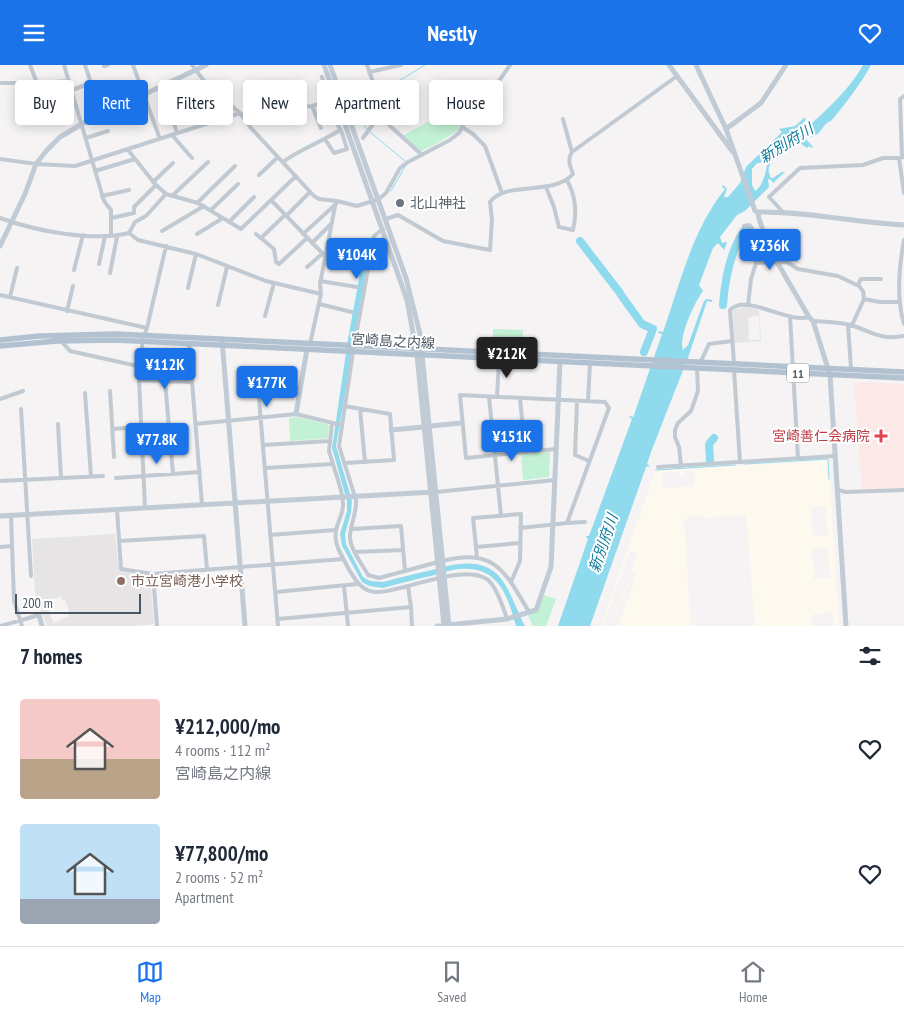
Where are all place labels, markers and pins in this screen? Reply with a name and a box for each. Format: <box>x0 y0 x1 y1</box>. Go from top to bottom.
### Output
place label: 北山神社 <box>410 194 466 212</box>
marker: 北山神社 <box>394 197 406 209</box>
pin: ¥236K <box>735 229 805 271</box>
pin: ¥104K <box>322 237 392 280</box>
pin: ¥212K <box>472 337 542 379</box>
pin: ¥112K <box>130 347 200 390</box>
pin: ¥177K <box>232 365 302 408</box>
pin: ¥151K <box>477 419 547 462</box>
pin: ¥77.8K <box>116 423 198 465</box>
place label: 宮崎善仁会病院 <box>772 427 870 445</box>
marker: 宮崎善仁会病院 <box>874 429 888 443</box>
place label: 市立宮崎港小学校 <box>131 572 243 590</box>
marker: 市立宮崎港小学校 <box>115 575 127 587</box>

